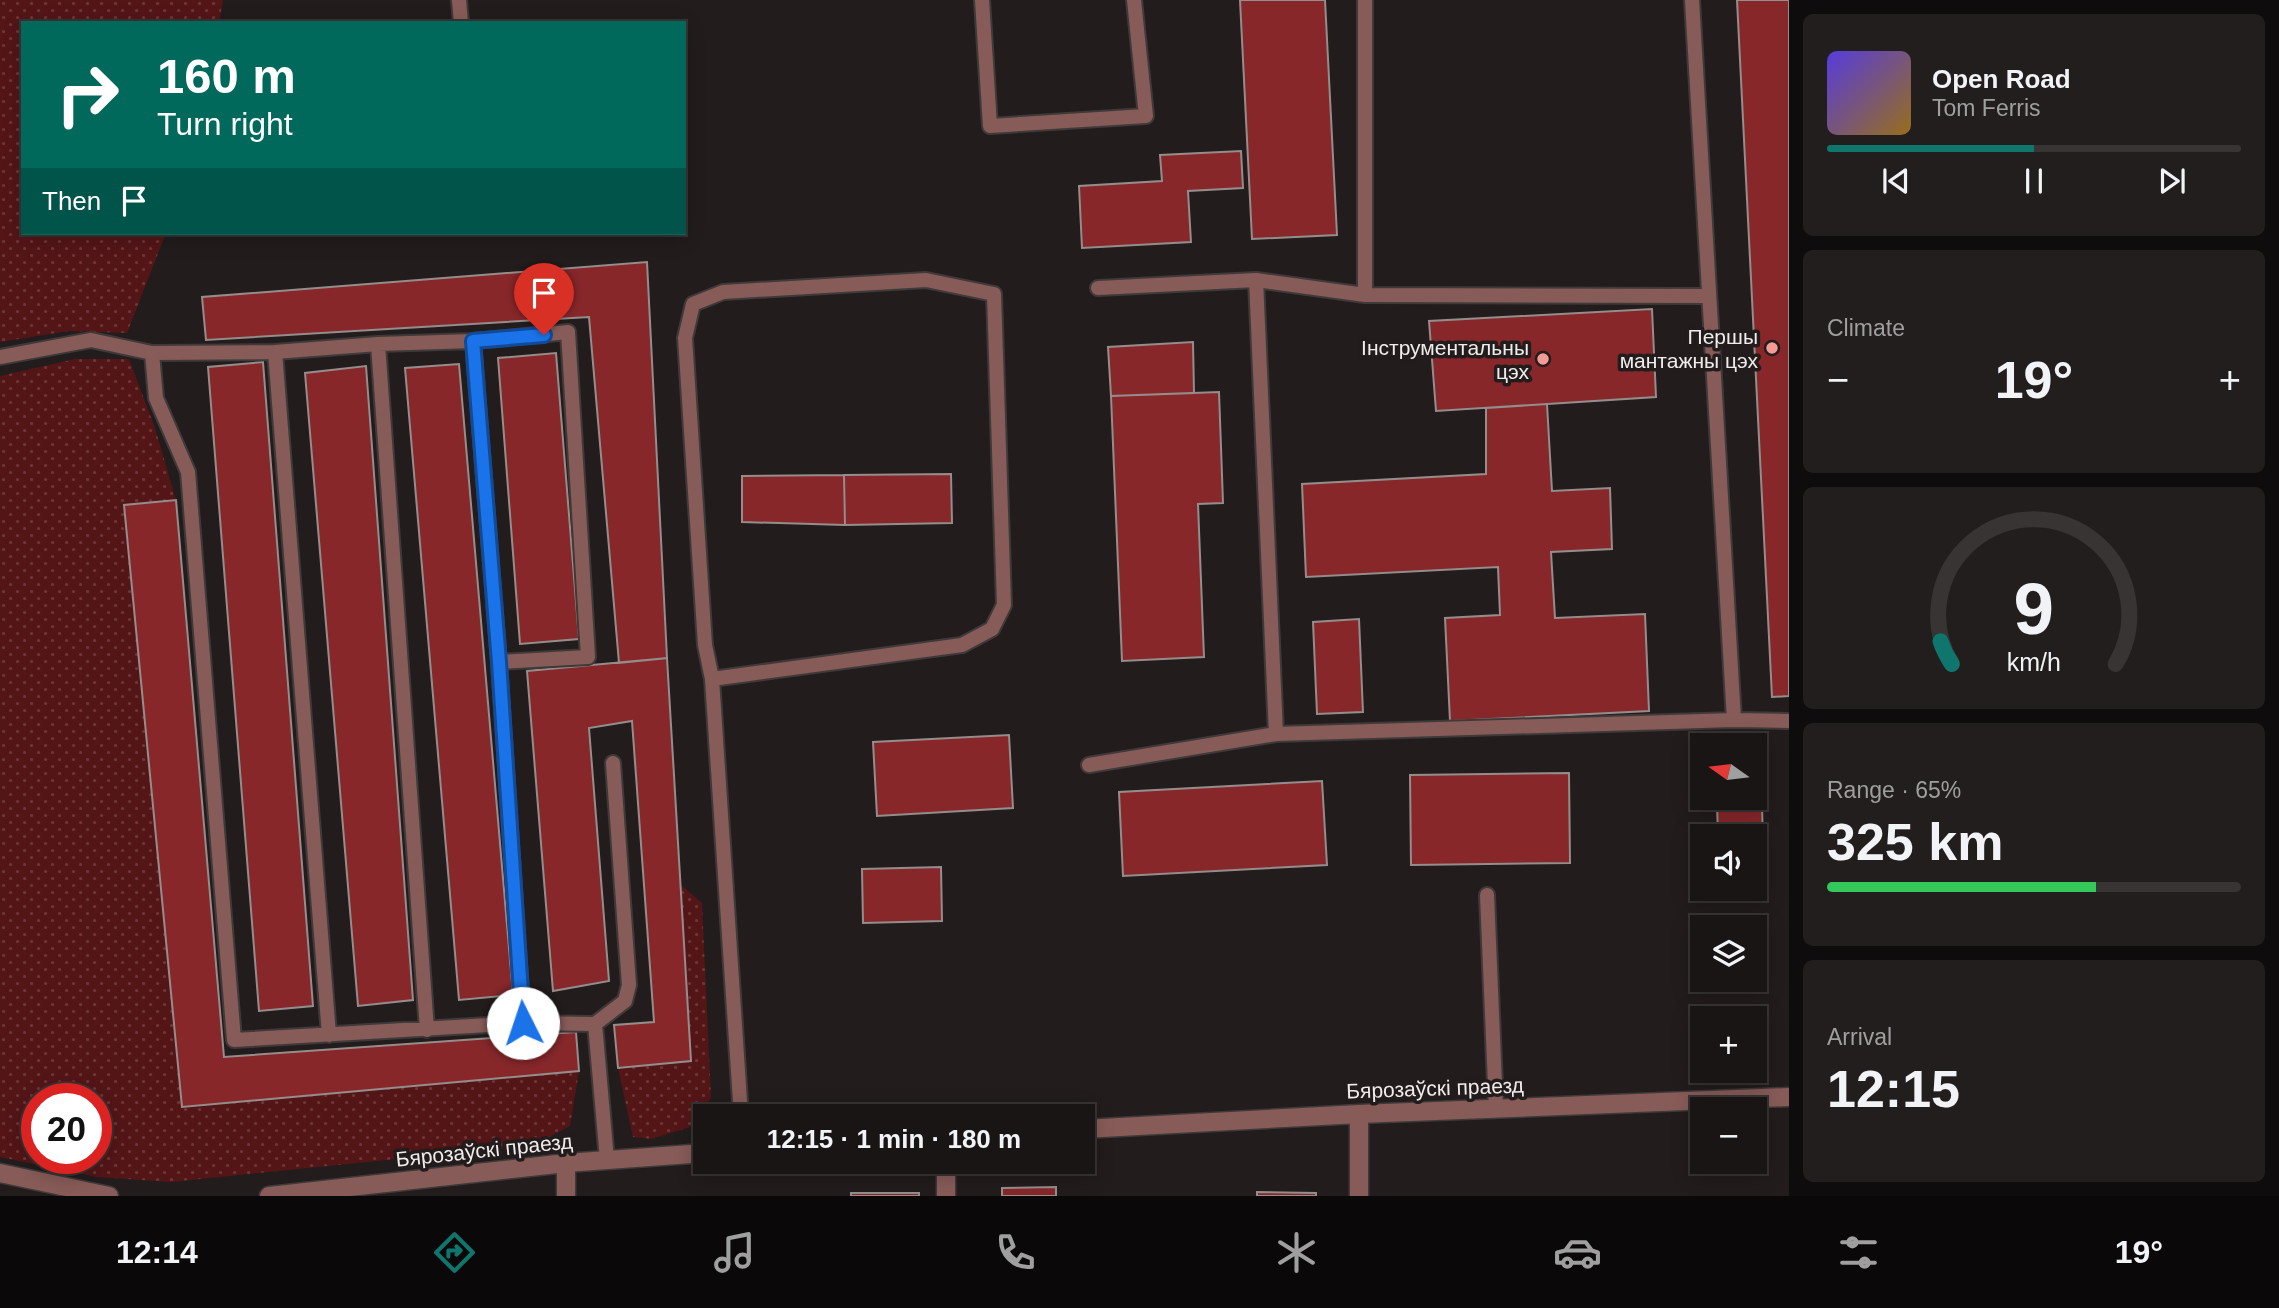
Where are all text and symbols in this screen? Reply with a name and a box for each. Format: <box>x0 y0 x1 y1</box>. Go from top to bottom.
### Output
icon: right <box>42 49 133 140</box>
text: 160 m <box>157 49 296 103</box>
text: Open Road <box>1932 64 2071 94</box>
text: Tom Ferris <box>1932 95 2041 121</box>
text: Turn right <box>157 106 293 142</box>
icon: previous <box>1877 162 1915 200</box>
icon: pause <box>2015 162 2053 200</box>
icon: next <box>2153 162 2191 200</box>
icon: arrive <box>115 182 153 220</box>
text: Then <box>42 186 101 216</box>
pin <box>514 263 574 335</box>
icon: arrive <box>525 274 563 312</box>
text: Climate <box>1827 315 1905 341</box>
place label: Першы мантажны цэх <box>1620 325 1758 372</box>
place label: Інструментальны цэх <box>1361 336 1529 383</box>
marker: Першы мантажны цэх <box>1764 340 1780 356</box>
marker: Інструментальны цэх <box>1535 351 1551 367</box>
text: 19° <box>1995 351 2073 409</box>
text: − <box>1827 359 1849 401</box>
text: + <box>2219 359 2241 401</box>
text: 9 <box>2014 568 2054 649</box>
text: km/h <box>2007 648 2061 676</box>
north arrow <box>1690 733 1768 810</box>
map controls <box>1690 733 1767 1174</box>
text: Range · 65% <box>1827 777 1961 803</box>
text: 325 km <box>1827 813 2003 871</box>
button: sound <box>1690 824 1767 901</box>
button: layers <box>1690 915 1767 992</box>
position arrow <box>486 986 560 1060</box>
button: + <box>1690 1006 1767 1083</box>
text: Arrival <box>1827 1024 1892 1050</box>
text: 12:15 <box>1827 1060 1960 1118</box>
street label: Бярозаўскі праезд <box>1346 1073 1524 1103</box>
speed limit sign: 20 <box>21 1083 112 1174</box>
button: − <box>1690 1097 1767 1174</box>
text: 12:15 · 1 min · 180 m <box>767 1124 1021 1154</box>
street label: Бярозаўскі праезд <box>394 1129 574 1171</box>
icon: directions <box>430 1228 479 1277</box>
icon: music <box>710 1228 759 1277</box>
icon: phone <box>991 1228 1040 1277</box>
icon: climate <box>1272 1228 1321 1277</box>
icon: car <box>1553 1228 1602 1277</box>
icon: filters <box>1834 1228 1883 1277</box>
text: 12:14 <box>116 1234 198 1270</box>
text: 19° <box>2115 1234 2163 1270</box>

